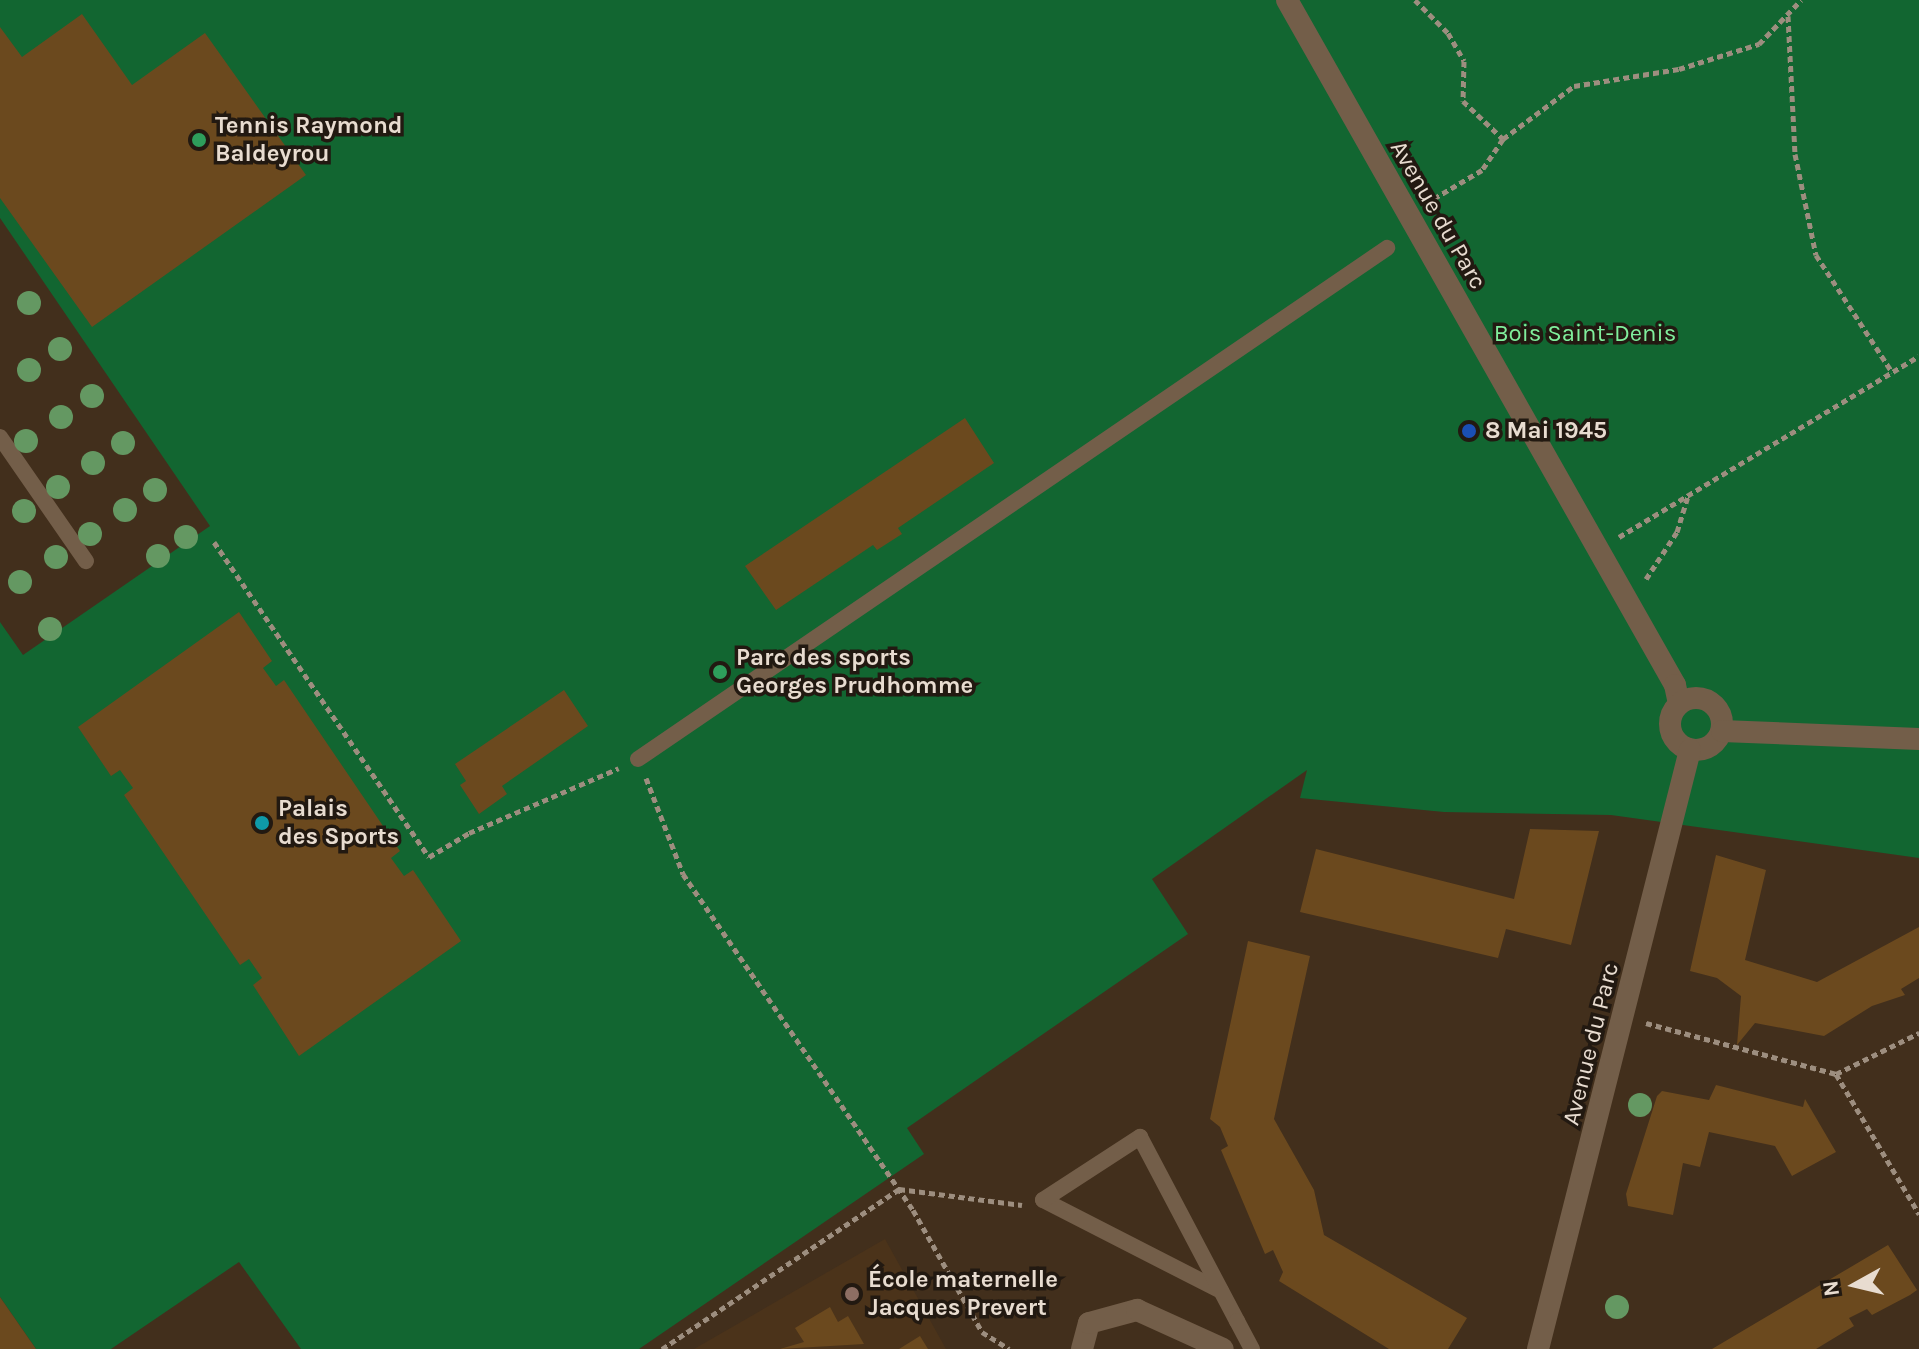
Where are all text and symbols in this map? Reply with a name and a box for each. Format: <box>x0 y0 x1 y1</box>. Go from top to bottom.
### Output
place label: Tennis Raymond Baldeyrou <box>215 112 403 168</box>
marker: Tennis Raymond Baldeyrou <box>190 131 208 149</box>
street label: Avenue du Parc <box>1384 136 1492 294</box>
park label: Bois Saint-Denis <box>1494 320 1676 348</box>
place label: 8 Mai 1945 <box>1485 417 1607 445</box>
marker: 8 Mai 1945 <box>1460 422 1478 440</box>
place label: Parc des sports Georges Prudhomme <box>736 644 973 700</box>
marker: Parc des sports Georges Prudhomme <box>711 663 729 681</box>
place label: Palais des Sports <box>278 795 399 851</box>
marker: Palais des Sports <box>253 814 271 832</box>
street label: Avenue du Parc <box>1557 960 1625 1128</box>
north arrow <box>1815 1245 1895 1325</box>
place label: École maternelle Jacques Prevert <box>868 1266 1058 1322</box>
text: N <box>1817 1279 1845 1298</box>
marker: École maternelle Jacques Prevert <box>843 1285 861 1303</box>

